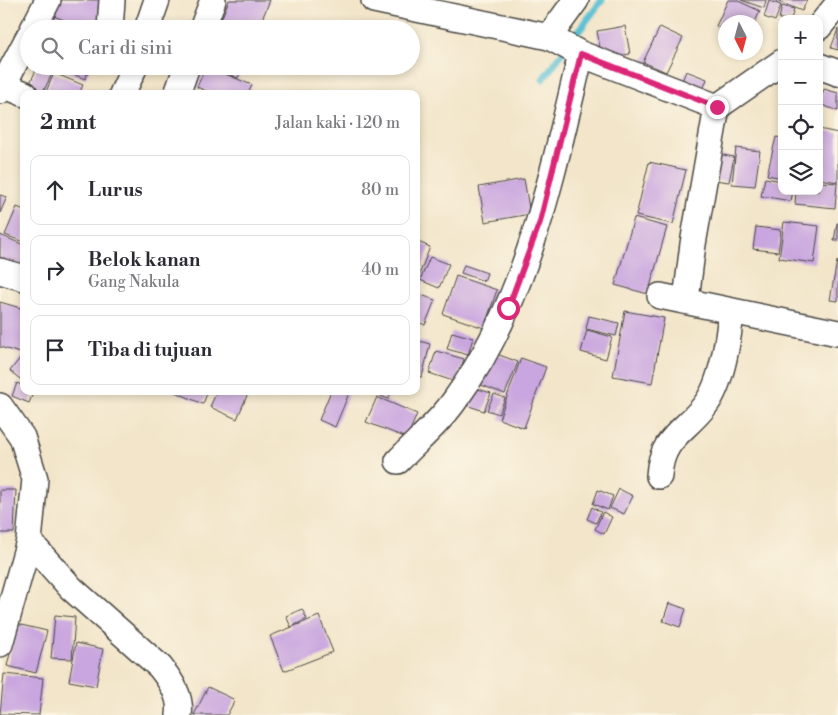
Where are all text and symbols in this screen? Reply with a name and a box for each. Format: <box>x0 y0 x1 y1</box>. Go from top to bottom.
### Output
north arrow <box>718 15 763 60</box>
map controls <box>778 15 823 195</box>
button: + <box>778 15 823 60</box>
search box <box>20 20 420 75</box>
icon: search <box>38 34 66 62</box>
text: Cari di sini <box>78 36 173 60</box>
button: − <box>778 60 823 105</box>
route end <box>706 96 729 119</box>
button: locate <box>778 105 823 150</box>
text: 2 mnt <box>40 110 96 136</box>
text: Jalan kaki · 120 m <box>275 113 400 133</box>
button: layers <box>778 150 823 195</box>
icon: ahead <box>41 176 69 204</box>
text: Lurus <box>88 178 143 202</box>
text: 80 m <box>361 180 399 200</box>
text: Belok kanan <box>88 248 201 272</box>
icon: right <box>41 256 69 284</box>
text: 40 m <box>362 260 399 280</box>
text: Gang Nakula <box>88 272 180 292</box>
route start <box>497 297 520 320</box>
icon: arrive <box>41 336 69 364</box>
text: Tiba di tujuan <box>88 338 212 362</box>

